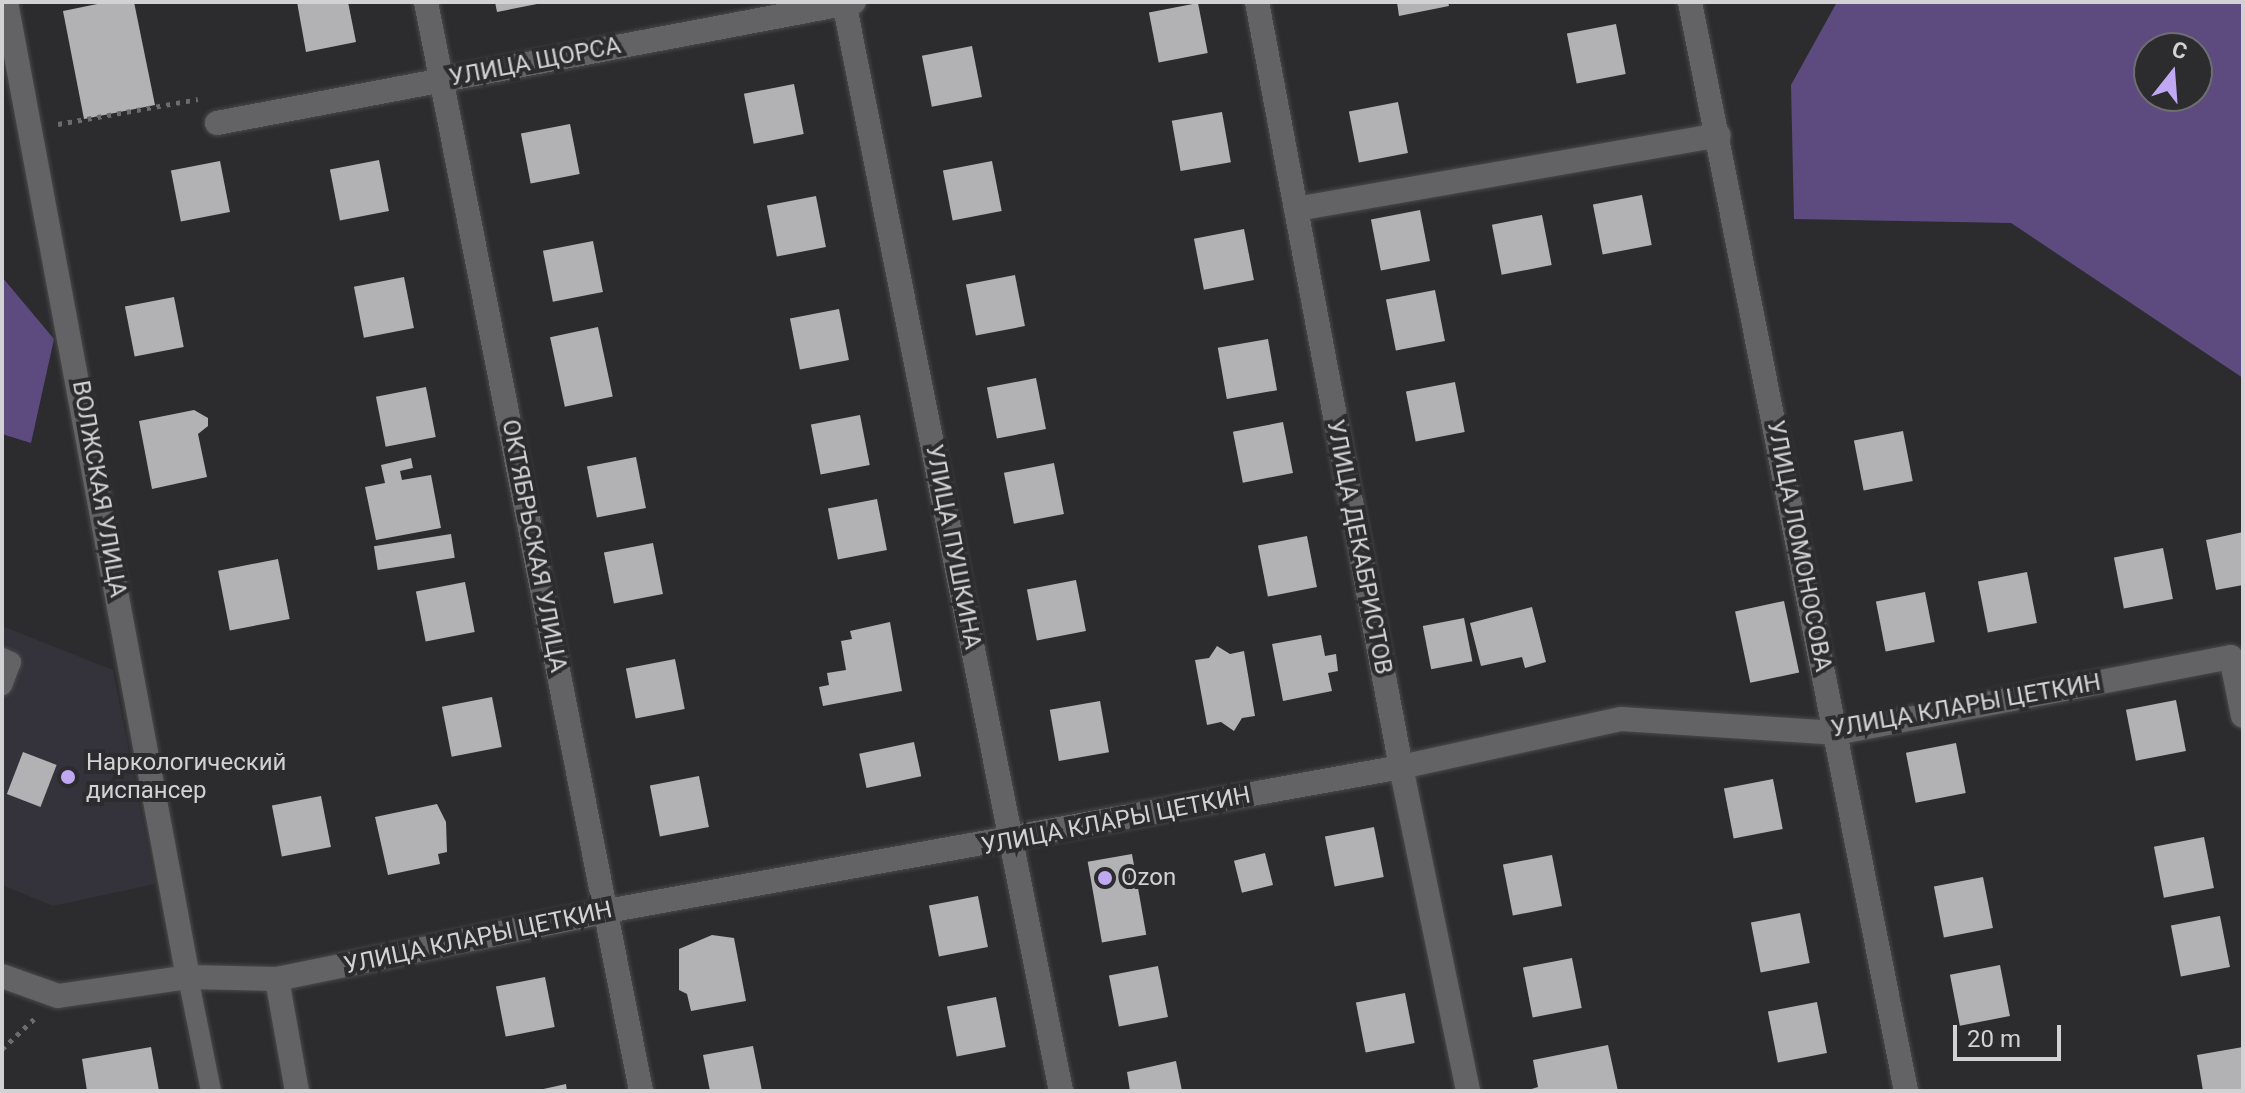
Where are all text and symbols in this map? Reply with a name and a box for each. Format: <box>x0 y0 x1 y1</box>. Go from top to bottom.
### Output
street label: УЛИЦА ЩОРСА <box>447 31 623 93</box>
north arrow <box>2133 32 2213 112</box>
text: С <box>2169 36 2190 65</box>
street label: ВОЛЖСКАЯ УЛИЦА <box>66 378 132 600</box>
street label: ОКТЯБРЬСКАЯ УЛИЦА <box>495 417 573 675</box>
street label: УЛИЦА ДЕКАБРИСТОВ <box>1320 417 1398 677</box>
street label: УЛИЦА ЛОМОНОСОВА <box>1761 418 1837 674</box>
street label: УЛИЦА ПУШКИНА <box>919 442 987 652</box>
street label: УЛИЦА КЛАРЫ ЦЕТКИН <box>1829 668 2103 744</box>
place label: Наркологический диспансер <box>86 749 286 805</box>
marker: Наркологический диспансер <box>57 766 79 788</box>
street label: УЛИЦА КЛАРЫ ЦЕТКИН <box>979 781 1253 861</box>
place label: Ozon <box>1121 864 1176 892</box>
marker: Ozon <box>1096 869 1114 887</box>
street label: УЛИЦА КЛАРЫ ЦЕТКИН <box>341 895 615 981</box>
scale bar <box>1957 1009 2065 1059</box>
text: 20 m <box>1967 1025 2021 1053</box>

